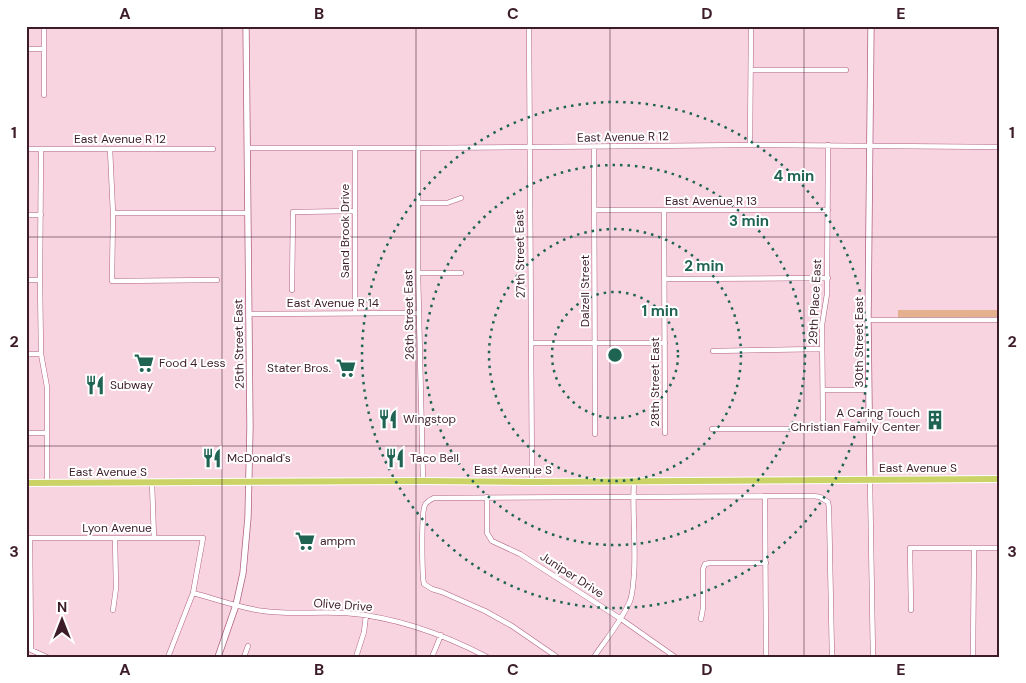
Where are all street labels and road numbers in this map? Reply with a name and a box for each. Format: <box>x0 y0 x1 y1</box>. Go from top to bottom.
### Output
street label: East Avenue R 12 <box>577 128 669 146</box>
street label: East Avenue R 12 <box>74 131 166 147</box>
street label: Sand Brook Drive <box>337 184 353 278</box>
street label: East Avenue R 13 <box>665 193 757 209</box>
street label: 27th Street East <box>511 209 529 299</box>
street label: Dalzell Street <box>577 255 593 327</box>
street label: 29th Place East <box>805 258 825 345</box>
street label: 26th Street East <box>400 269 418 360</box>
street label: East Avenue R 14 <box>287 295 379 311</box>
street label: 30th Street East <box>851 296 867 388</box>
street label: 25th Street East <box>230 299 248 389</box>
street label: 28th Street East <box>647 337 663 427</box>
street label: East Avenue S <box>879 460 957 476</box>
street label: East Avenue S <box>474 462 552 478</box>
street label: East Avenue S <box>69 464 147 480</box>
street label: Lyon Avenue <box>82 520 152 536</box>
street label: Juniper Drive <box>537 548 607 602</box>
street label: Olive Drive <box>313 595 373 615</box>

